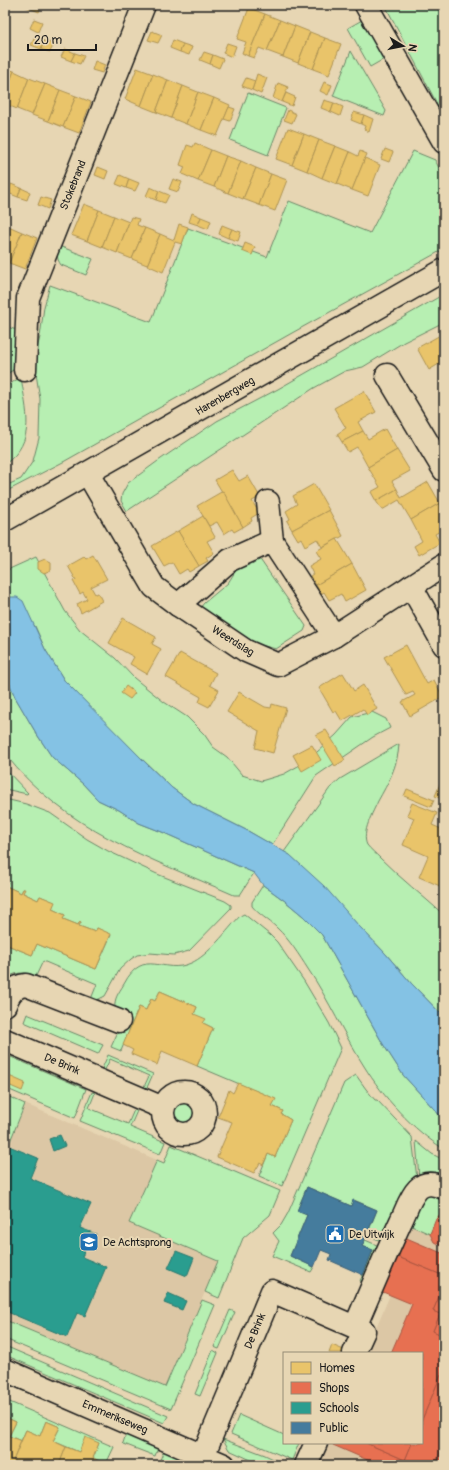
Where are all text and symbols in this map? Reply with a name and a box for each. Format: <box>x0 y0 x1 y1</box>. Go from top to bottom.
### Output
scale bar <box>28 26 96 52</box>
north arrow <box>383 26 423 66</box>
text: 20 m <box>34 33 63 48</box>
text: N <box>405 43 419 53</box>
street label: Stokebrand <box>57 158 89 212</box>
street label: Harenbergweg <box>193 374 257 418</box>
street label: Weerdslag <box>209 623 257 659</box>
street label: De Brink <box>42 1051 82 1077</box>
public building icon: De Uitwijk <box>324 1223 346 1245</box>
place label: De Uitwijk <box>349 1228 395 1241</box>
school or university icon: De Achtsprong <box>78 1231 100 1253</box>
place label: De Achtsprong <box>103 1236 172 1249</box>
street label: De Brink <box>242 1311 268 1351</box>
legend <box>283 1352 423 1444</box>
text: Homes <box>319 1361 355 1376</box>
text: Shops <box>319 1381 350 1396</box>
street label: Emmerikseweg <box>80 1397 150 1437</box>
text: Schools <box>319 1401 359 1416</box>
text: Public <box>319 1421 349 1436</box>

